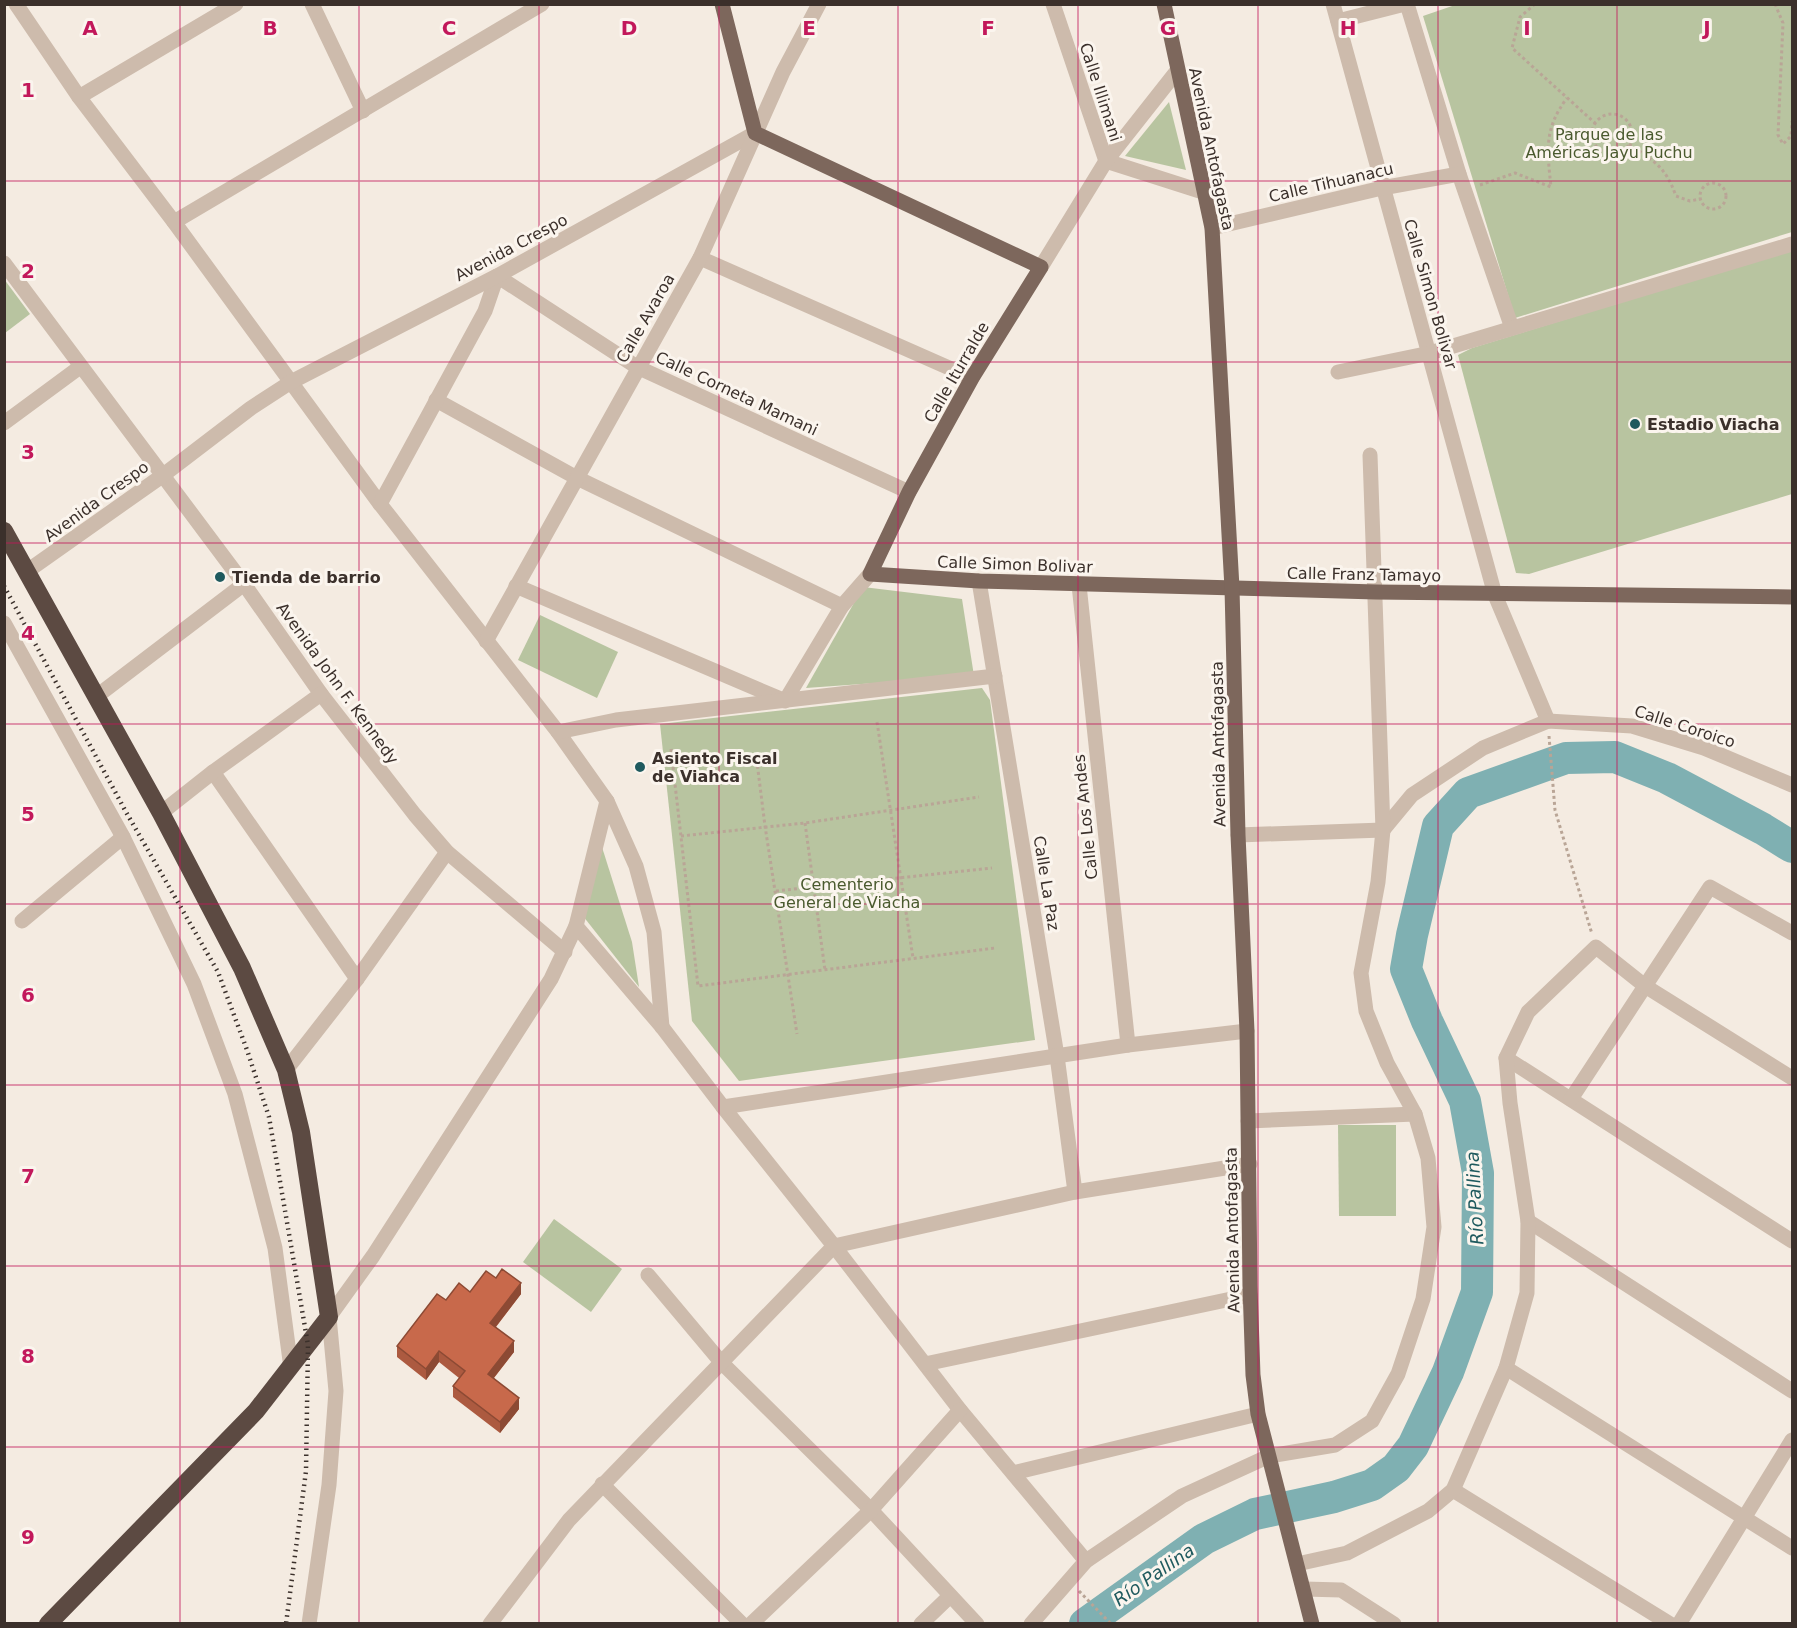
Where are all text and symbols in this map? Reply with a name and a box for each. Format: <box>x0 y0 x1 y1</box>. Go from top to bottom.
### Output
text: A <box>82 16 98 40</box>
text: B <box>262 16 278 40</box>
text: C <box>442 16 456 40</box>
text: D <box>621 16 637 40</box>
text: E <box>802 16 816 40</box>
text: F <box>981 16 995 40</box>
text: G <box>1160 16 1176 40</box>
text: H <box>1340 16 1356 40</box>
text: I <box>1523 16 1531 40</box>
text: J <box>1701 16 1711 40</box>
street label: Calle Illimani <box>1076 40 1125 144</box>
street label: Avenida Antofagasta <box>1185 66 1238 232</box>
text: 1 <box>21 78 35 102</box>
park label: Parque de las Américas Jayu Puchu <box>1525 125 1693 162</box>
street label: Calle Tihuanacu <box>1267 159 1395 206</box>
street label: Avenida Crespo <box>452 210 571 285</box>
street label: Calle Simon Bolivar <box>1400 217 1461 372</box>
text: 2 <box>21 259 35 283</box>
street label: Calle Avaroa <box>612 270 679 366</box>
street label: Calle Iturralde <box>920 319 993 426</box>
street label: Calle Corneta Mamani <box>653 347 821 439</box>
place label: Estadio Viacha <box>1647 415 1779 434</box>
marker: Estadio Viacha <box>1628 417 1642 431</box>
text: 3 <box>21 440 35 464</box>
street label: Avenida Crespo <box>40 457 152 546</box>
street label: Calle Simon Bolivar <box>937 552 1093 577</box>
street label: Calle Franz Tamayo <box>1287 564 1441 585</box>
place label: Tienda de barrio <box>232 568 381 587</box>
marker: Tienda de barrio <box>213 570 227 584</box>
street label: Avenida John F. Kennedy <box>273 599 403 768</box>
text: 4 <box>21 621 35 645</box>
street label: Avenida Antofagasta <box>1208 661 1229 827</box>
street label: Calle Coroico <box>1632 701 1738 752</box>
place label: Asiento Fiscal de Viahca <box>652 749 778 786</box>
street label: Calle Los Andes <box>1069 753 1102 881</box>
marker: Asiento Fiscal de Viahca <box>633 760 647 774</box>
text: 5 <box>21 802 35 826</box>
street label: Calle La Paz <box>1030 834 1063 932</box>
park label: Cementerio General de Viacha <box>774 875 920 912</box>
text: 6 <box>21 983 35 1007</box>
street label: Avenida Antofagasta <box>1222 1147 1243 1313</box>
water label: Río Pallina <box>1462 1151 1487 1245</box>
text: 7 <box>21 1164 35 1188</box>
text: 8 <box>21 1344 35 1368</box>
text: 9 <box>21 1525 35 1549</box>
water label: Río Pallina <box>1109 1539 1198 1610</box>

